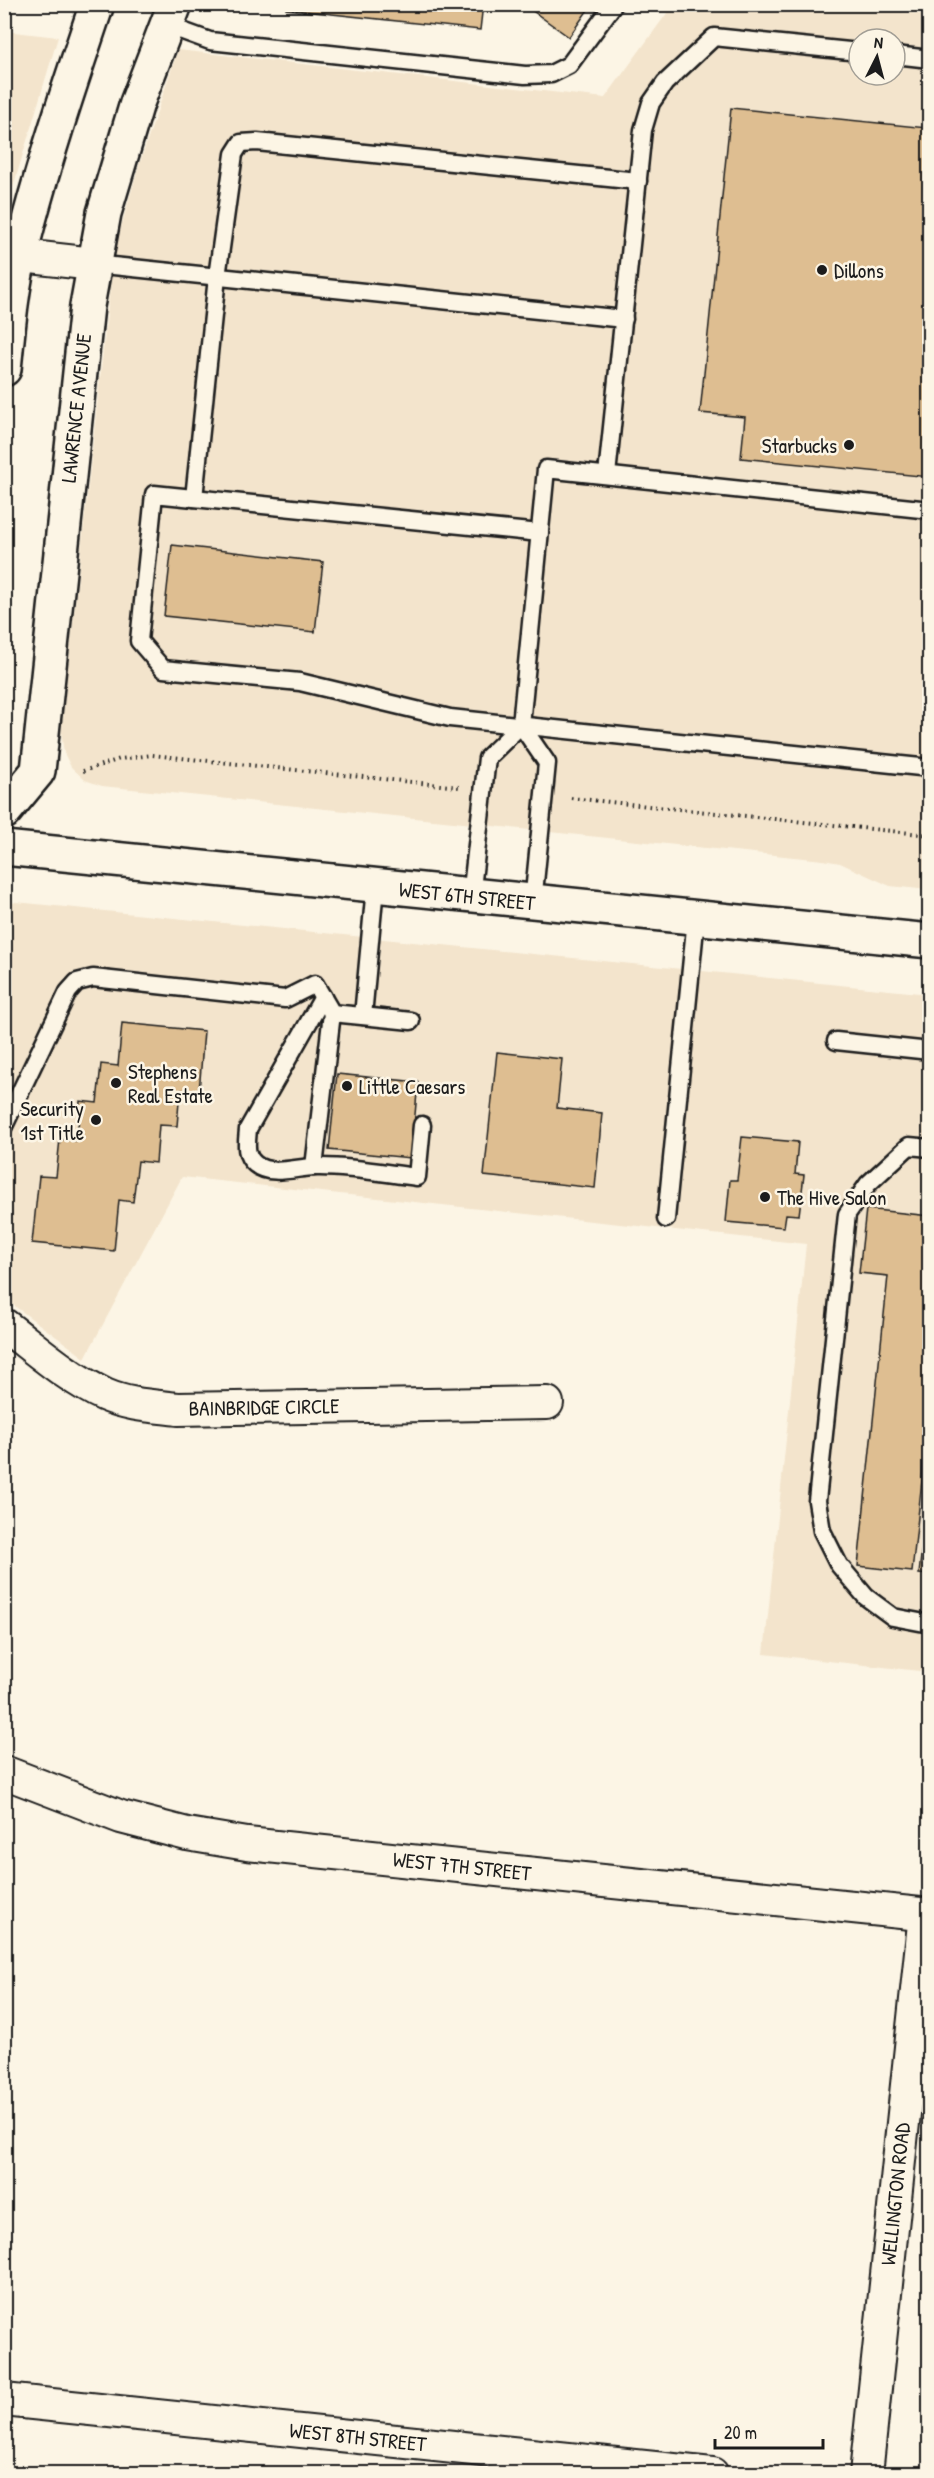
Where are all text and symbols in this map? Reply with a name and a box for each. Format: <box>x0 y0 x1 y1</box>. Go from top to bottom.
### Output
north arrow <box>847 27 907 87</box>
text: N <box>873 31 884 54</box>
place label: Dillons <box>834 256 884 285</box>
marker: Dillons <box>815 263 829 277</box>
street label: LAWRENCE AVENUE <box>54 332 98 484</box>
place label: Starbucks <box>762 431 837 460</box>
marker: Starbucks <box>842 438 856 452</box>
street label: WEST 6TH STREET <box>397 874 538 918</box>
place label: Stephens Real Estate <box>128 1057 213 1110</box>
place label: Little Caesars <box>359 1072 465 1101</box>
marker: Stephens Real Estate <box>109 1076 123 1090</box>
marker: Little Caesars <box>340 1079 354 1093</box>
place label: Security 1st Title <box>21 1094 84 1147</box>
marker: Security 1st Title <box>89 1113 103 1127</box>
place label: The Hive Salon <box>777 1183 886 1212</box>
marker: The Hive Salon <box>758 1190 772 1204</box>
street label: BAINBRIDGE CIRCLE <box>188 1391 340 1423</box>
street label: WEST 7TH STREET <box>391 1844 534 1888</box>
street label: WELLINGTON ROAD <box>873 2121 917 2267</box>
scale bar <box>715 2412 823 2450</box>
street label: WEST 8TH STREET <box>288 2415 429 2459</box>
text: 20 m <box>724 2420 757 2445</box>

